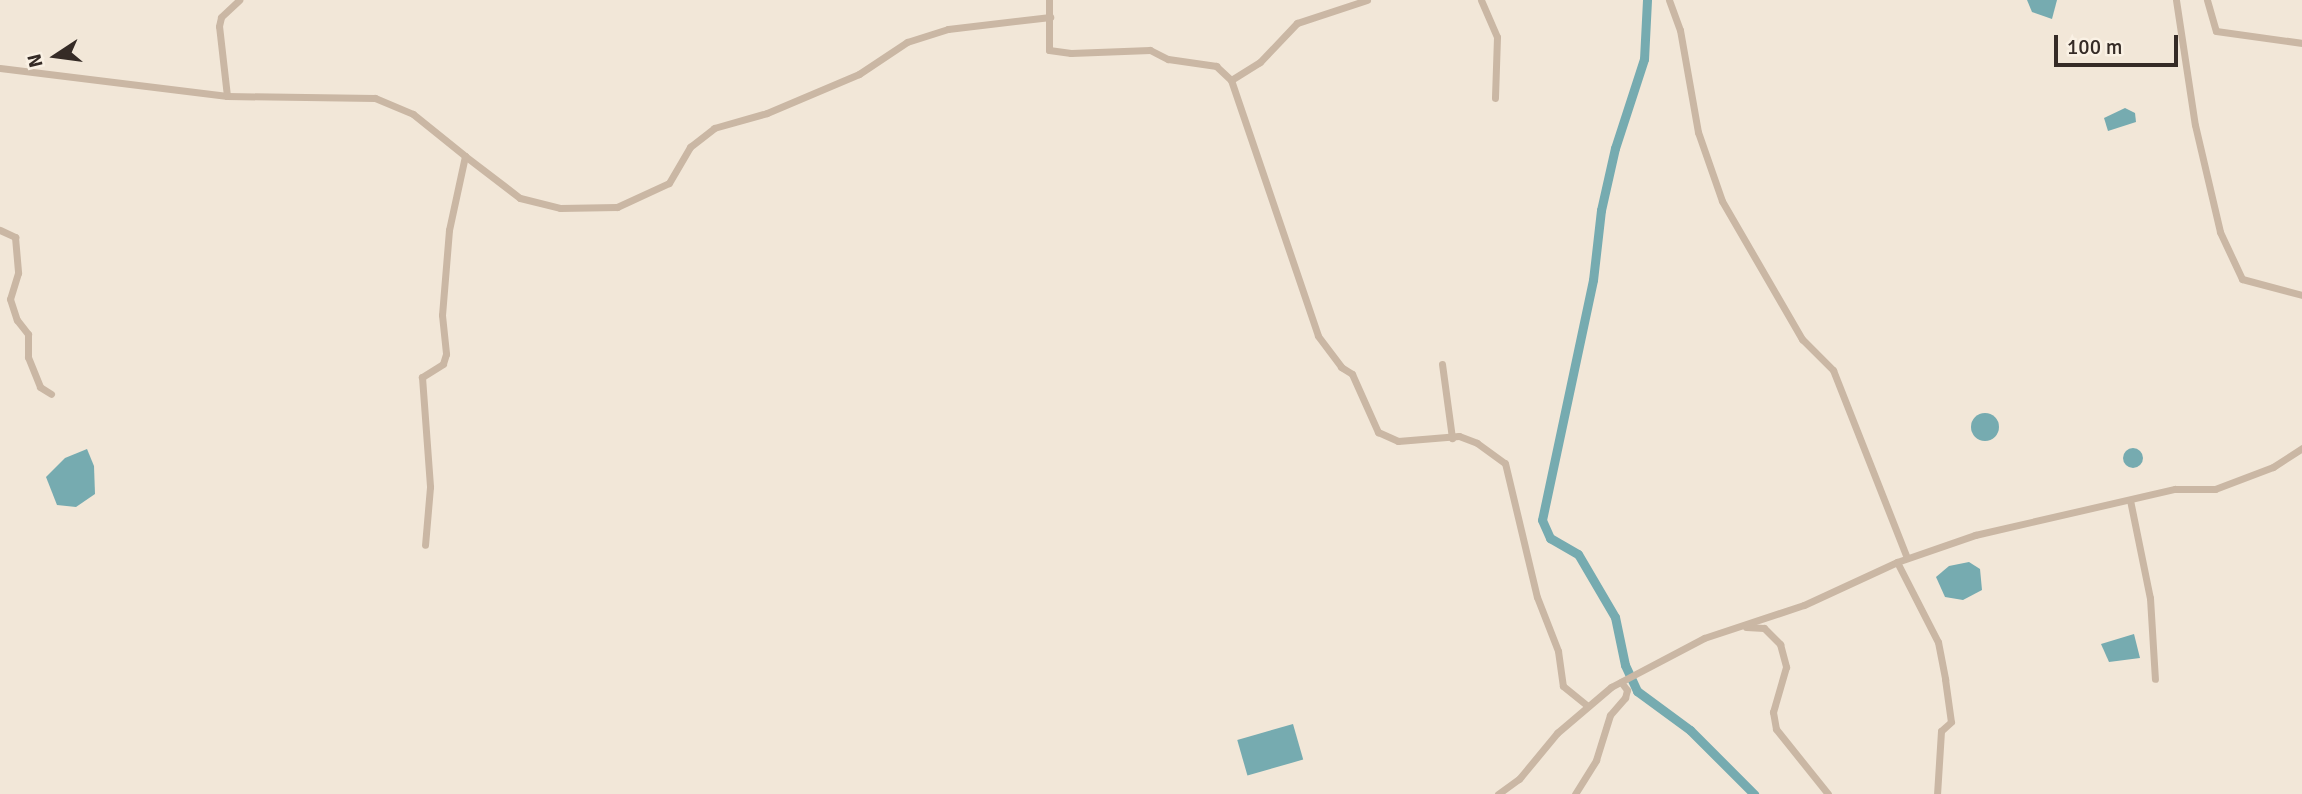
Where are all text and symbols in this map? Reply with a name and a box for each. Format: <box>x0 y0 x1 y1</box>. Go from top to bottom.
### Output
north arrow <box>21 21 91 91</box>
scale bar <box>2057 21 2181 65</box>
text: 100 m <box>2067 34 2122 60</box>
text: N <box>22 52 49 70</box>

